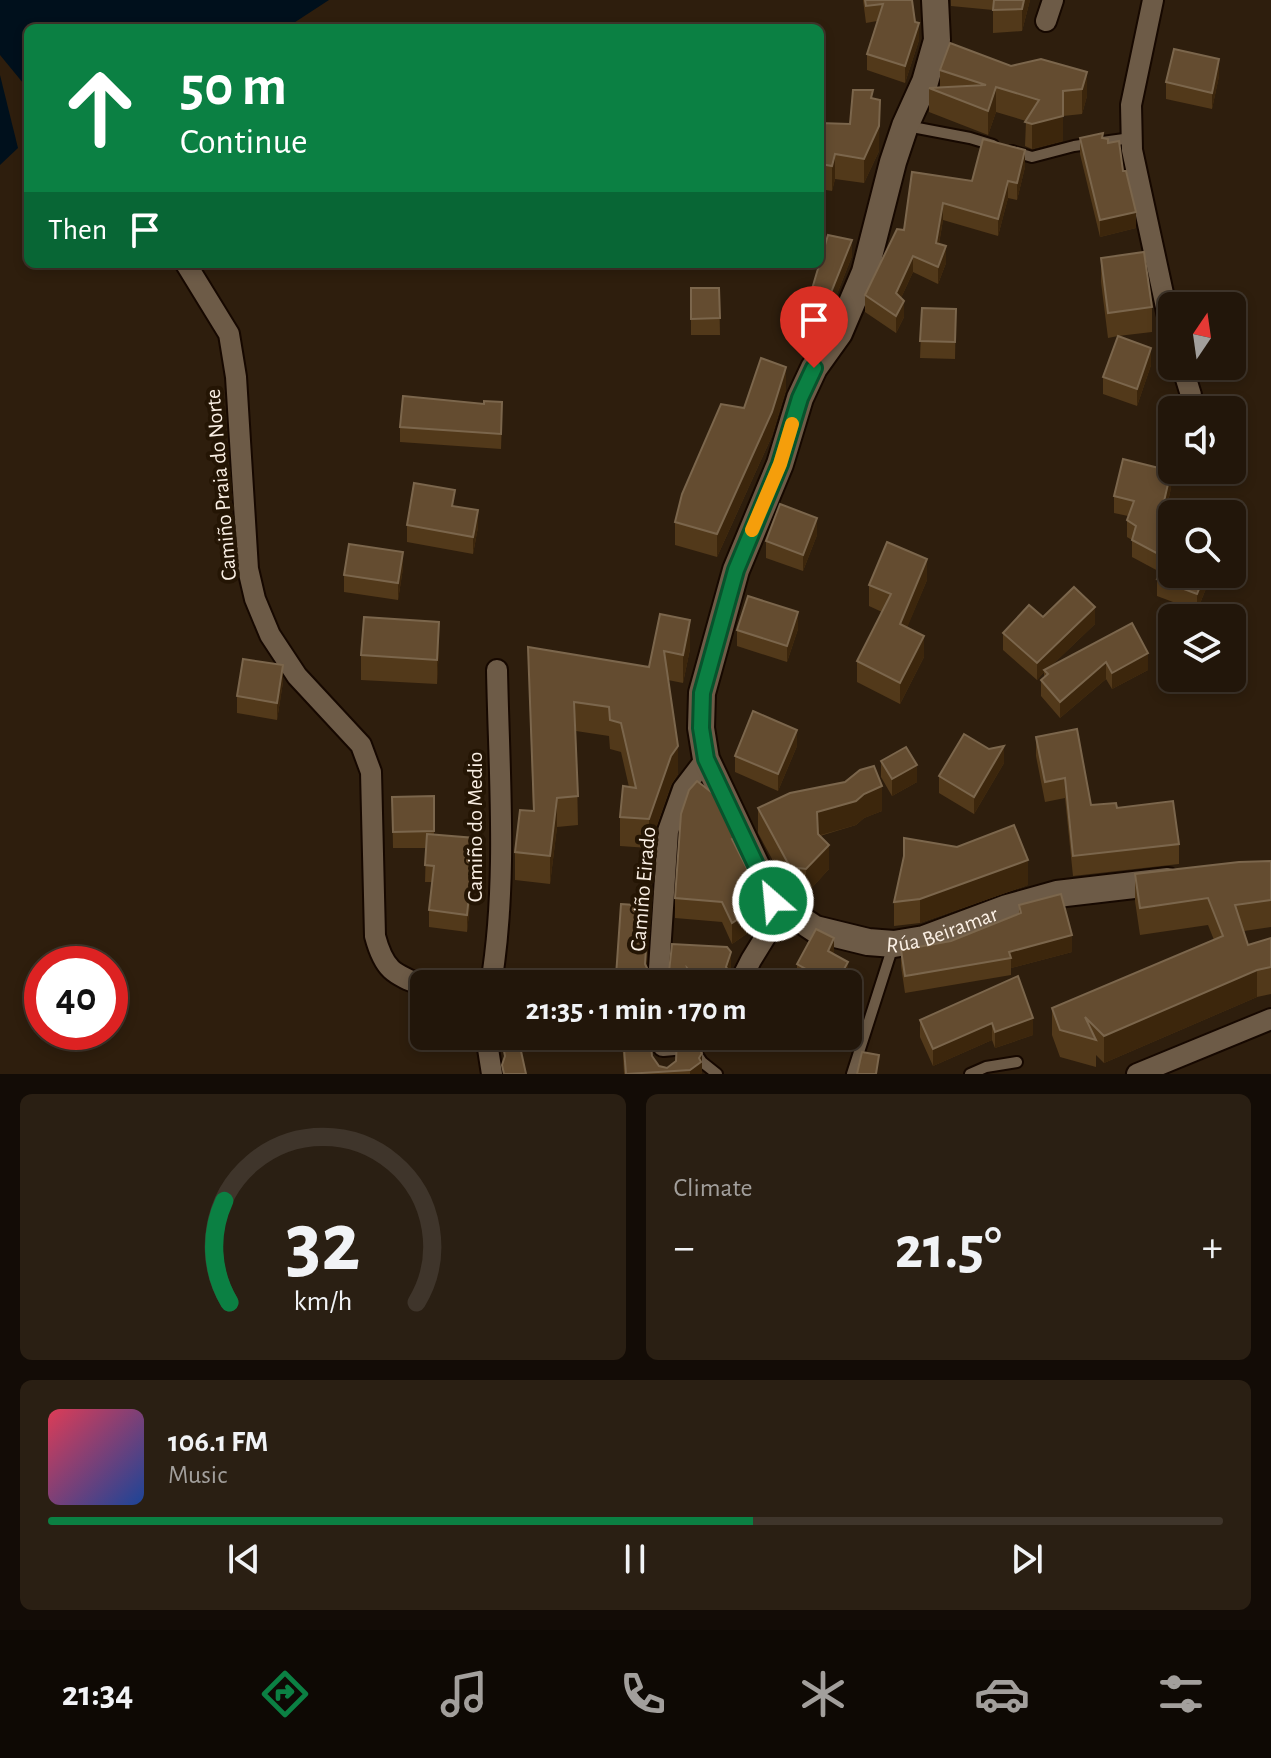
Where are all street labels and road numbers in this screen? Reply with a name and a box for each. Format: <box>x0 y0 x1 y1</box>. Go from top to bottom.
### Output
street label: Camiño Praia do Norte <box>202 388 240 582</box>
street label: Camiño do Medio <box>464 752 486 902</box>
street label: Camiño Eirado <box>627 826 659 952</box>
street label: Rúa Beiramar <box>886 903 1001 956</box>

